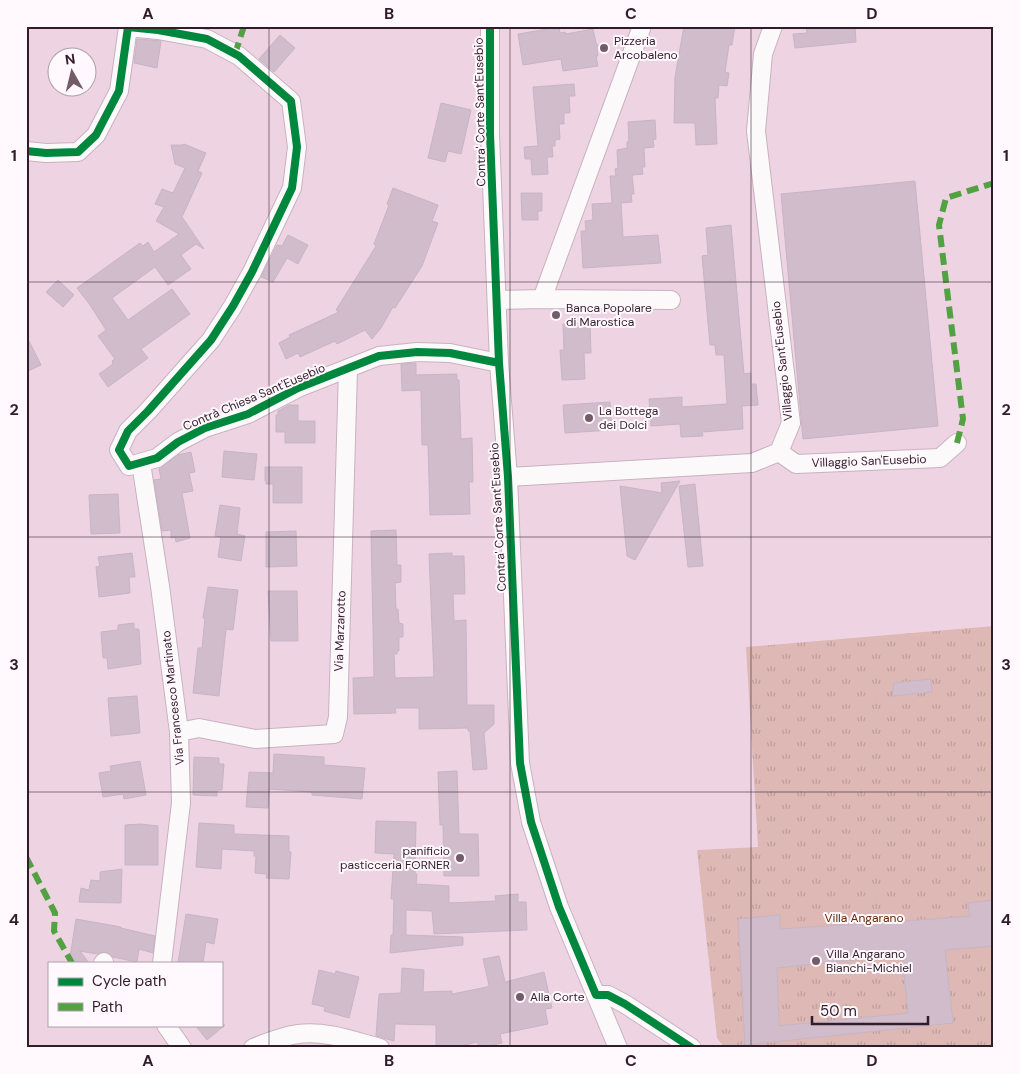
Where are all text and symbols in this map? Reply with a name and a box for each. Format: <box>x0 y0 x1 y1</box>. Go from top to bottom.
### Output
text: A <box>142 3 154 24</box>
text: B <box>384 3 394 24</box>
text: C <box>625 3 637 24</box>
text: D <box>866 3 878 24</box>
place label: Pizzeria Arcobaleno <box>614 33 678 63</box>
street label: Contra' Corte Sant'Eusebio <box>471 37 489 187</box>
marker: Pizzeria Arcobaleno <box>598 42 610 54</box>
north arrow <box>48 48 98 98</box>
text: N <box>64 50 77 69</box>
text: 1 <box>11 145 17 166</box>
text: 1 <box>1003 145 1009 166</box>
place label: Banca Popolare di Marostica <box>566 300 652 330</box>
street label: Villaggio Sant'Eusebio <box>768 300 796 422</box>
marker: Banca Popolare di Marostica <box>550 309 562 321</box>
street label: Contrà Chiesa Sant'Eusebio <box>180 360 328 434</box>
text: 2 <box>9 399 19 420</box>
text: 2 <box>1001 399 1011 420</box>
place label: La Bottega dei Dolci <box>599 403 658 433</box>
marker: La Bottega dei Dolci <box>583 412 595 424</box>
street label: Contra' Corte Sant'Eusebio <box>486 442 510 592</box>
street label: Villaggio San'Eusebio <box>811 451 927 471</box>
street label: Via Marzarotto <box>331 590 349 672</box>
street label: Via Francesco Martinato <box>158 630 188 766</box>
text: 3 <box>9 654 19 675</box>
text: 3 <box>1001 654 1011 675</box>
place label: panificio pasticceria FORNER <box>340 843 450 873</box>
marker: panificio pasticceria FORNER <box>454 852 466 864</box>
text: 4 <box>9 909 19 930</box>
text: 4 <box>1001 909 1011 930</box>
park label: Villa Angarano <box>824 910 904 926</box>
place label: Villa Angarano Bianchi-Michiel <box>826 946 912 976</box>
marker: Villa Angarano Bianchi-Michiel <box>810 955 822 967</box>
legend <box>48 962 222 1026</box>
text: Cycle path <box>92 971 167 991</box>
place label: Alla Corte <box>530 989 585 1005</box>
marker: Alla Corte <box>514 991 526 1003</box>
scale bar <box>812 994 929 1026</box>
text: Path <box>92 997 123 1017</box>
text: 50 m <box>820 1001 857 1021</box>
text: A <box>142 1050 154 1071</box>
text: B <box>384 1050 394 1071</box>
text: C <box>625 1050 637 1071</box>
text: D <box>866 1050 878 1071</box>

